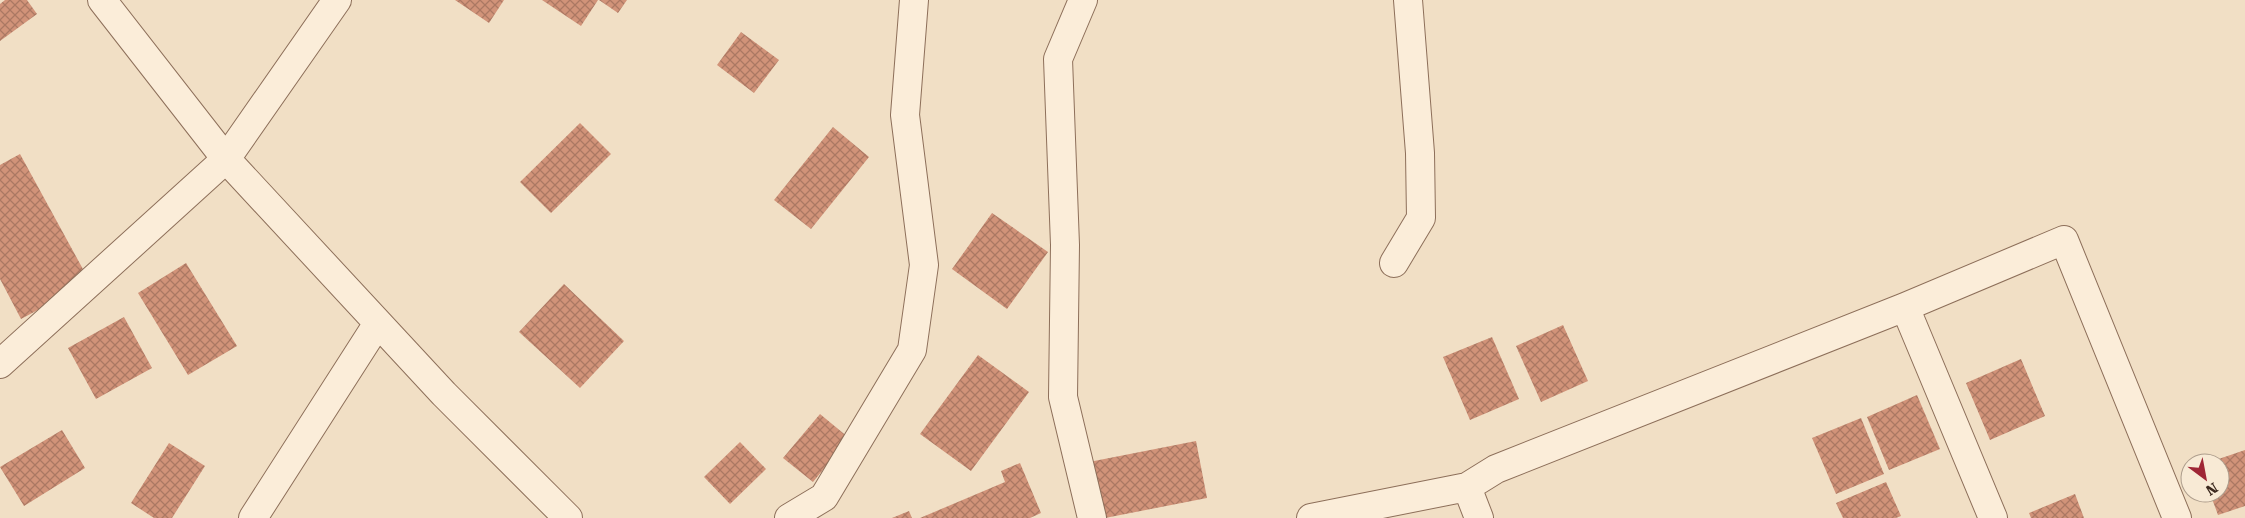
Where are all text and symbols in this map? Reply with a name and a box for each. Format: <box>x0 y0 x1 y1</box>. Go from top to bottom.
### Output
north arrow <box>2180 453 2230 503</box>
text: N <box>2203 479 2221 499</box>

